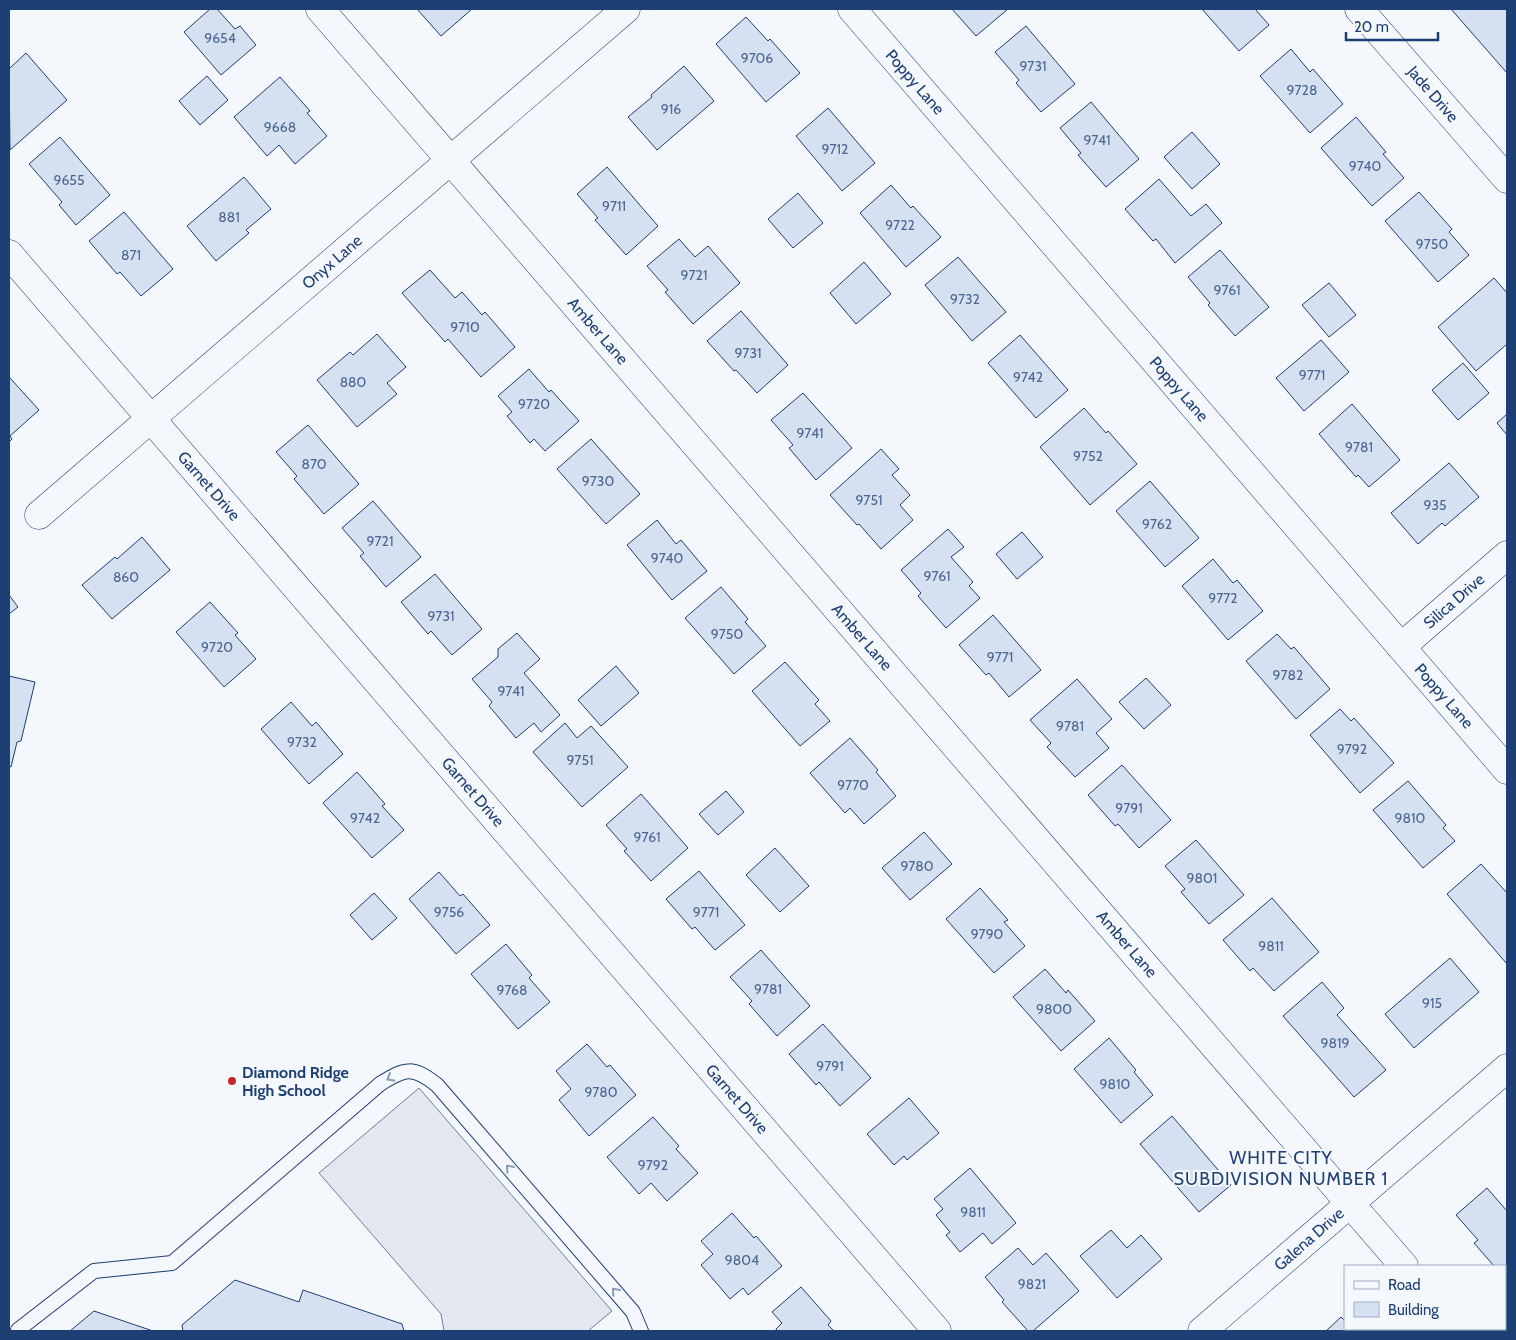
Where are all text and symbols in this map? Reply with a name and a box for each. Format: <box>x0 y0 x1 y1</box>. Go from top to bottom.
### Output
scale bar <box>1346 10 1438 42</box>
text: 20 m <box>1354 18 1389 36</box>
house number: 9654 <box>204 29 236 47</box>
street label: Poppy Lane <box>882 46 948 118</box>
house number: 9706 <box>741 49 773 67</box>
house number: 9731 <box>1019 57 1047 75</box>
street label: Jade Drive <box>1403 61 1463 126</box>
house number: 9728 <box>1287 81 1317 99</box>
house number: 916 <box>661 100 681 118</box>
house number: 9668 <box>264 118 296 136</box>
house number: 9741 <box>1083 131 1111 149</box>
house number: 9712 <box>822 140 848 158</box>
house number: 9740 <box>1349 157 1381 175</box>
house number: 9655 <box>53 171 85 189</box>
house number: 9711 <box>602 197 626 215</box>
house number: 881 <box>218 208 240 226</box>
house number: 9722 <box>885 216 915 234</box>
street label: Onyx Lane <box>298 231 366 293</box>
house number: 9750 <box>1416 235 1448 253</box>
house number: 871 <box>121 246 141 264</box>
house number: 9721 <box>681 266 707 284</box>
house number: 9761 <box>1213 281 1241 299</box>
house number: 9732 <box>950 290 980 308</box>
street label: Amber Lane <box>564 294 632 368</box>
house number: 9710 <box>450 318 480 336</box>
house number: 9731 <box>734 344 762 362</box>
street label: Poppy Lane <box>1146 353 1212 425</box>
house number: 9771 <box>1299 366 1325 384</box>
house number: 9742 <box>1013 368 1043 386</box>
house number: 880 <box>340 373 367 391</box>
house number: 9720 <box>518 395 550 413</box>
house number: 9741 <box>796 424 824 442</box>
house number: 9781 <box>1345 438 1373 456</box>
street label: Garnet Drive <box>174 447 244 525</box>
house number: 9752 <box>1073 447 1103 465</box>
house number: 870 <box>301 455 327 473</box>
house number: 9730 <box>582 472 614 490</box>
house number: 9751 <box>855 491 883 509</box>
house number: 935 <box>1423 496 1447 514</box>
house number: 9762 <box>1142 515 1172 533</box>
house number: 9721 <box>367 532 393 550</box>
house number: 9740 <box>651 549 683 567</box>
house number: 9761 <box>923 567 951 585</box>
house number: 860 <box>113 568 139 586</box>
street label: Silica Drive <box>1420 569 1488 633</box>
house number: 9772 <box>1208 589 1238 607</box>
street label: Amber Lane <box>828 600 896 674</box>
house number: 9731 <box>427 607 455 625</box>
house number: 9750 <box>711 625 743 643</box>
house number: 9720 <box>201 638 233 656</box>
house number: 9771 <box>987 648 1013 666</box>
street label: Poppy Lane <box>1411 660 1477 732</box>
house number: 9782 <box>1273 666 1303 684</box>
house number: 9741 <box>497 682 525 700</box>
house number: 9781 <box>1056 717 1084 735</box>
house number: 9732 <box>287 733 317 751</box>
house number: 9792 <box>1337 740 1367 758</box>
house number: 9751 <box>566 751 594 769</box>
street label: Garnet Drive <box>438 753 508 831</box>
house number: 9770 <box>837 776 869 794</box>
house number: 9791 <box>1115 799 1143 817</box>
house number: 9742 <box>350 809 380 827</box>
house number: 9810 <box>1395 809 1426 827</box>
house number: 9761 <box>633 828 661 846</box>
house number: 9780 <box>900 857 934 875</box>
house number: 9801 <box>1187 869 1217 887</box>
house number: 9756 <box>434 903 464 921</box>
house number: 9771 <box>693 903 719 921</box>
street label: Amber Lane <box>1093 907 1161 981</box>
house number: 9790 <box>971 925 1004 943</box>
house number: 9811 <box>1258 937 1284 955</box>
house number: 9781 <box>754 980 782 998</box>
house number: 9768 <box>496 981 528 999</box>
house number: 915 <box>1422 994 1442 1012</box>
house number: 9800 <box>1036 1000 1072 1018</box>
house number: 9819 <box>1321 1034 1350 1052</box>
house number: 9791 <box>816 1057 844 1075</box>
street label: Garnet Drive <box>702 1060 772 1138</box>
place label: Diamond Ridge High School <box>242 1063 349 1100</box>
one-way arrow <box>386 1072 395 1082</box>
marker: Diamond Ridge High School <box>226 1075 238 1087</box>
house number: 9810 <box>1100 1075 1131 1093</box>
house number: 9780 <box>584 1083 618 1101</box>
district label: WHITE CITY SUBDIVISION NUMBER 1 <box>1174 1147 1388 1190</box>
house number: 9792 <box>638 1156 668 1174</box>
one-way arrow <box>506 1164 515 1173</box>
house number: 9811 <box>960 1203 986 1221</box>
street label: Galena Drive <box>1270 1203 1348 1275</box>
house number: 9804 <box>725 1251 759 1269</box>
legend <box>1344 1265 1506 1330</box>
house number: 9821 <box>1018 1275 1046 1293</box>
text: Road <box>1388 1276 1421 1294</box>
one-way arrow <box>612 1287 621 1296</box>
text: Building <box>1388 1301 1439 1319</box>

